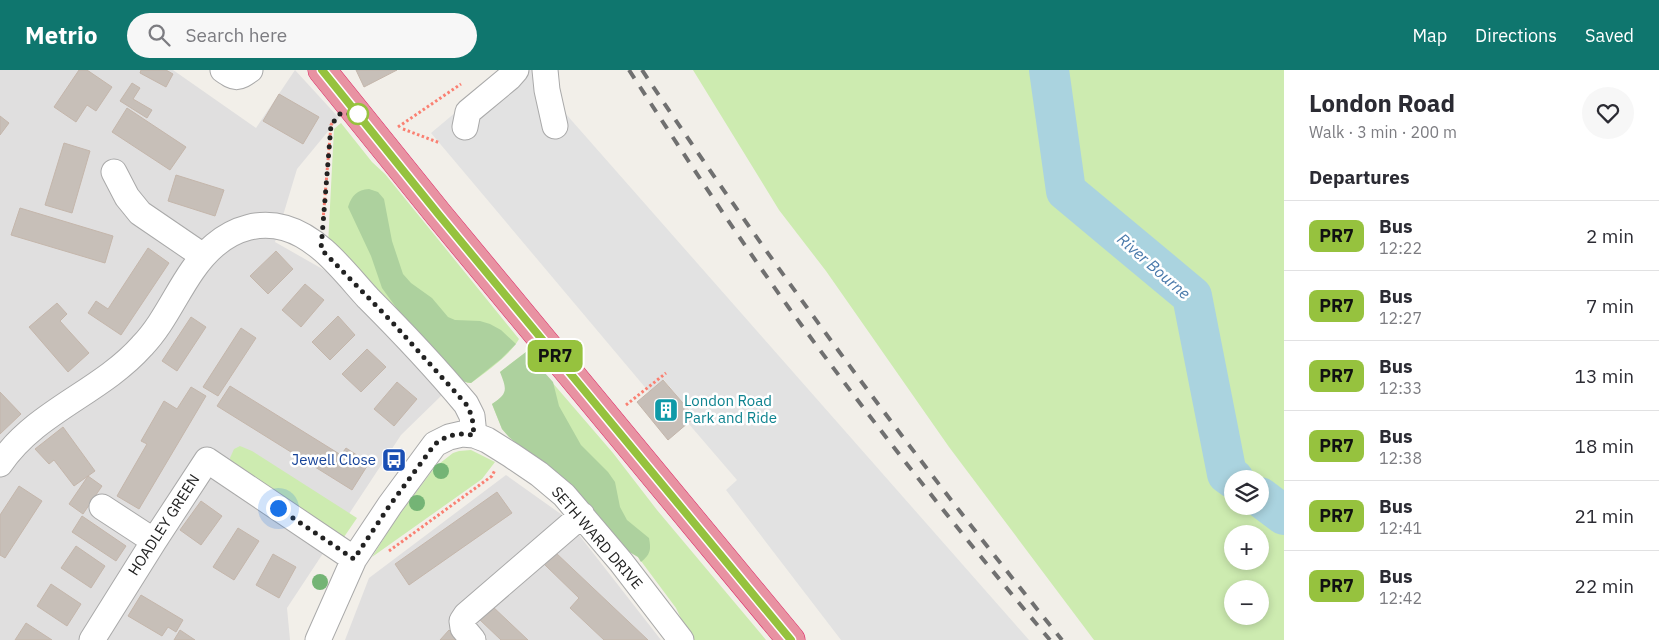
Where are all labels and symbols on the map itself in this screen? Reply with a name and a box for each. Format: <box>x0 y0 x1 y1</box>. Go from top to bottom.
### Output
unlabelled marker <box>347 103 369 125</box>
water label: River Bourne <box>1113 229 1195 303</box>
line badge: PR7 <box>526 340 584 372</box>
place label: London Road Park and Ride <box>684 391 777 427</box>
building icon: London Road Park and Ride <box>653 397 679 423</box>
bus stop icon: Jewell Close <box>381 447 407 473</box>
place label: Jewell Close <box>292 450 376 469</box>
street label: HOADLEY GREEN <box>124 470 203 579</box>
street label: SETH WARD DRIVE <box>548 482 647 593</box>
your location <box>266 496 291 521</box>

